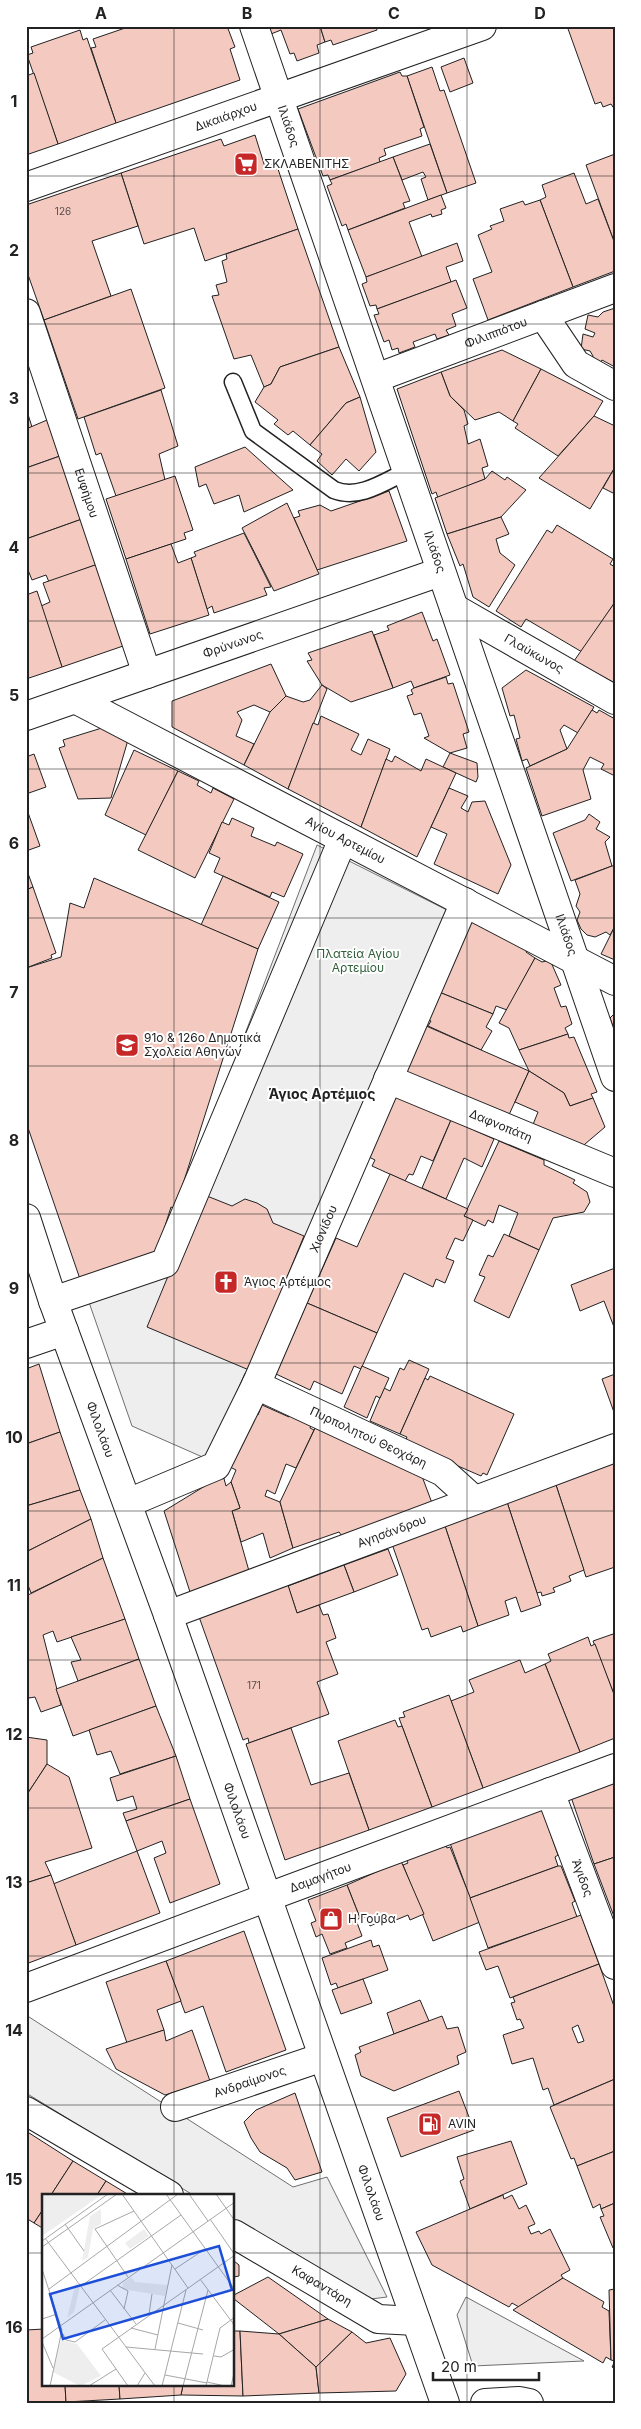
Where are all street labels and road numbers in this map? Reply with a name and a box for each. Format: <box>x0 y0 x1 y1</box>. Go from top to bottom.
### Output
street label: Δικαιάρχου <box>192 98 259 134</box>
street label: Ιλιάδος <box>275 103 303 149</box>
street label: Φιλιππότου <box>462 314 529 351</box>
street label: Ευφήμου <box>72 466 102 520</box>
street label: Ιλιάδος <box>421 529 449 575</box>
street label: Φρύνωνος <box>201 626 265 661</box>
street label: Γλαύκωνος <box>502 630 567 676</box>
street label: Αγίου Αρτεμίου <box>303 813 388 867</box>
street label: Ιλιάδος <box>553 912 581 958</box>
street label: Δαφνοπάτη <box>467 1106 535 1145</box>
street label: Χιονίδου <box>306 1203 340 1255</box>
street label: Φιλολάου <box>83 1399 118 1459</box>
street label: Πυρπολητού Θεοχάρη <box>308 1403 430 1471</box>
street label: Αγησάνδρου <box>355 1511 428 1551</box>
street label: Φιλολάου <box>220 1780 254 1841</box>
street label: Άγιδος <box>569 1857 597 1899</box>
street label: Δαμαγήτου <box>287 1859 353 1895</box>
street label: Ανδραίμονος <box>212 2062 288 2100</box>
street label: Φιλολάου <box>355 2162 388 2223</box>
street label: Καφαντάρη <box>289 2262 355 2309</box>

